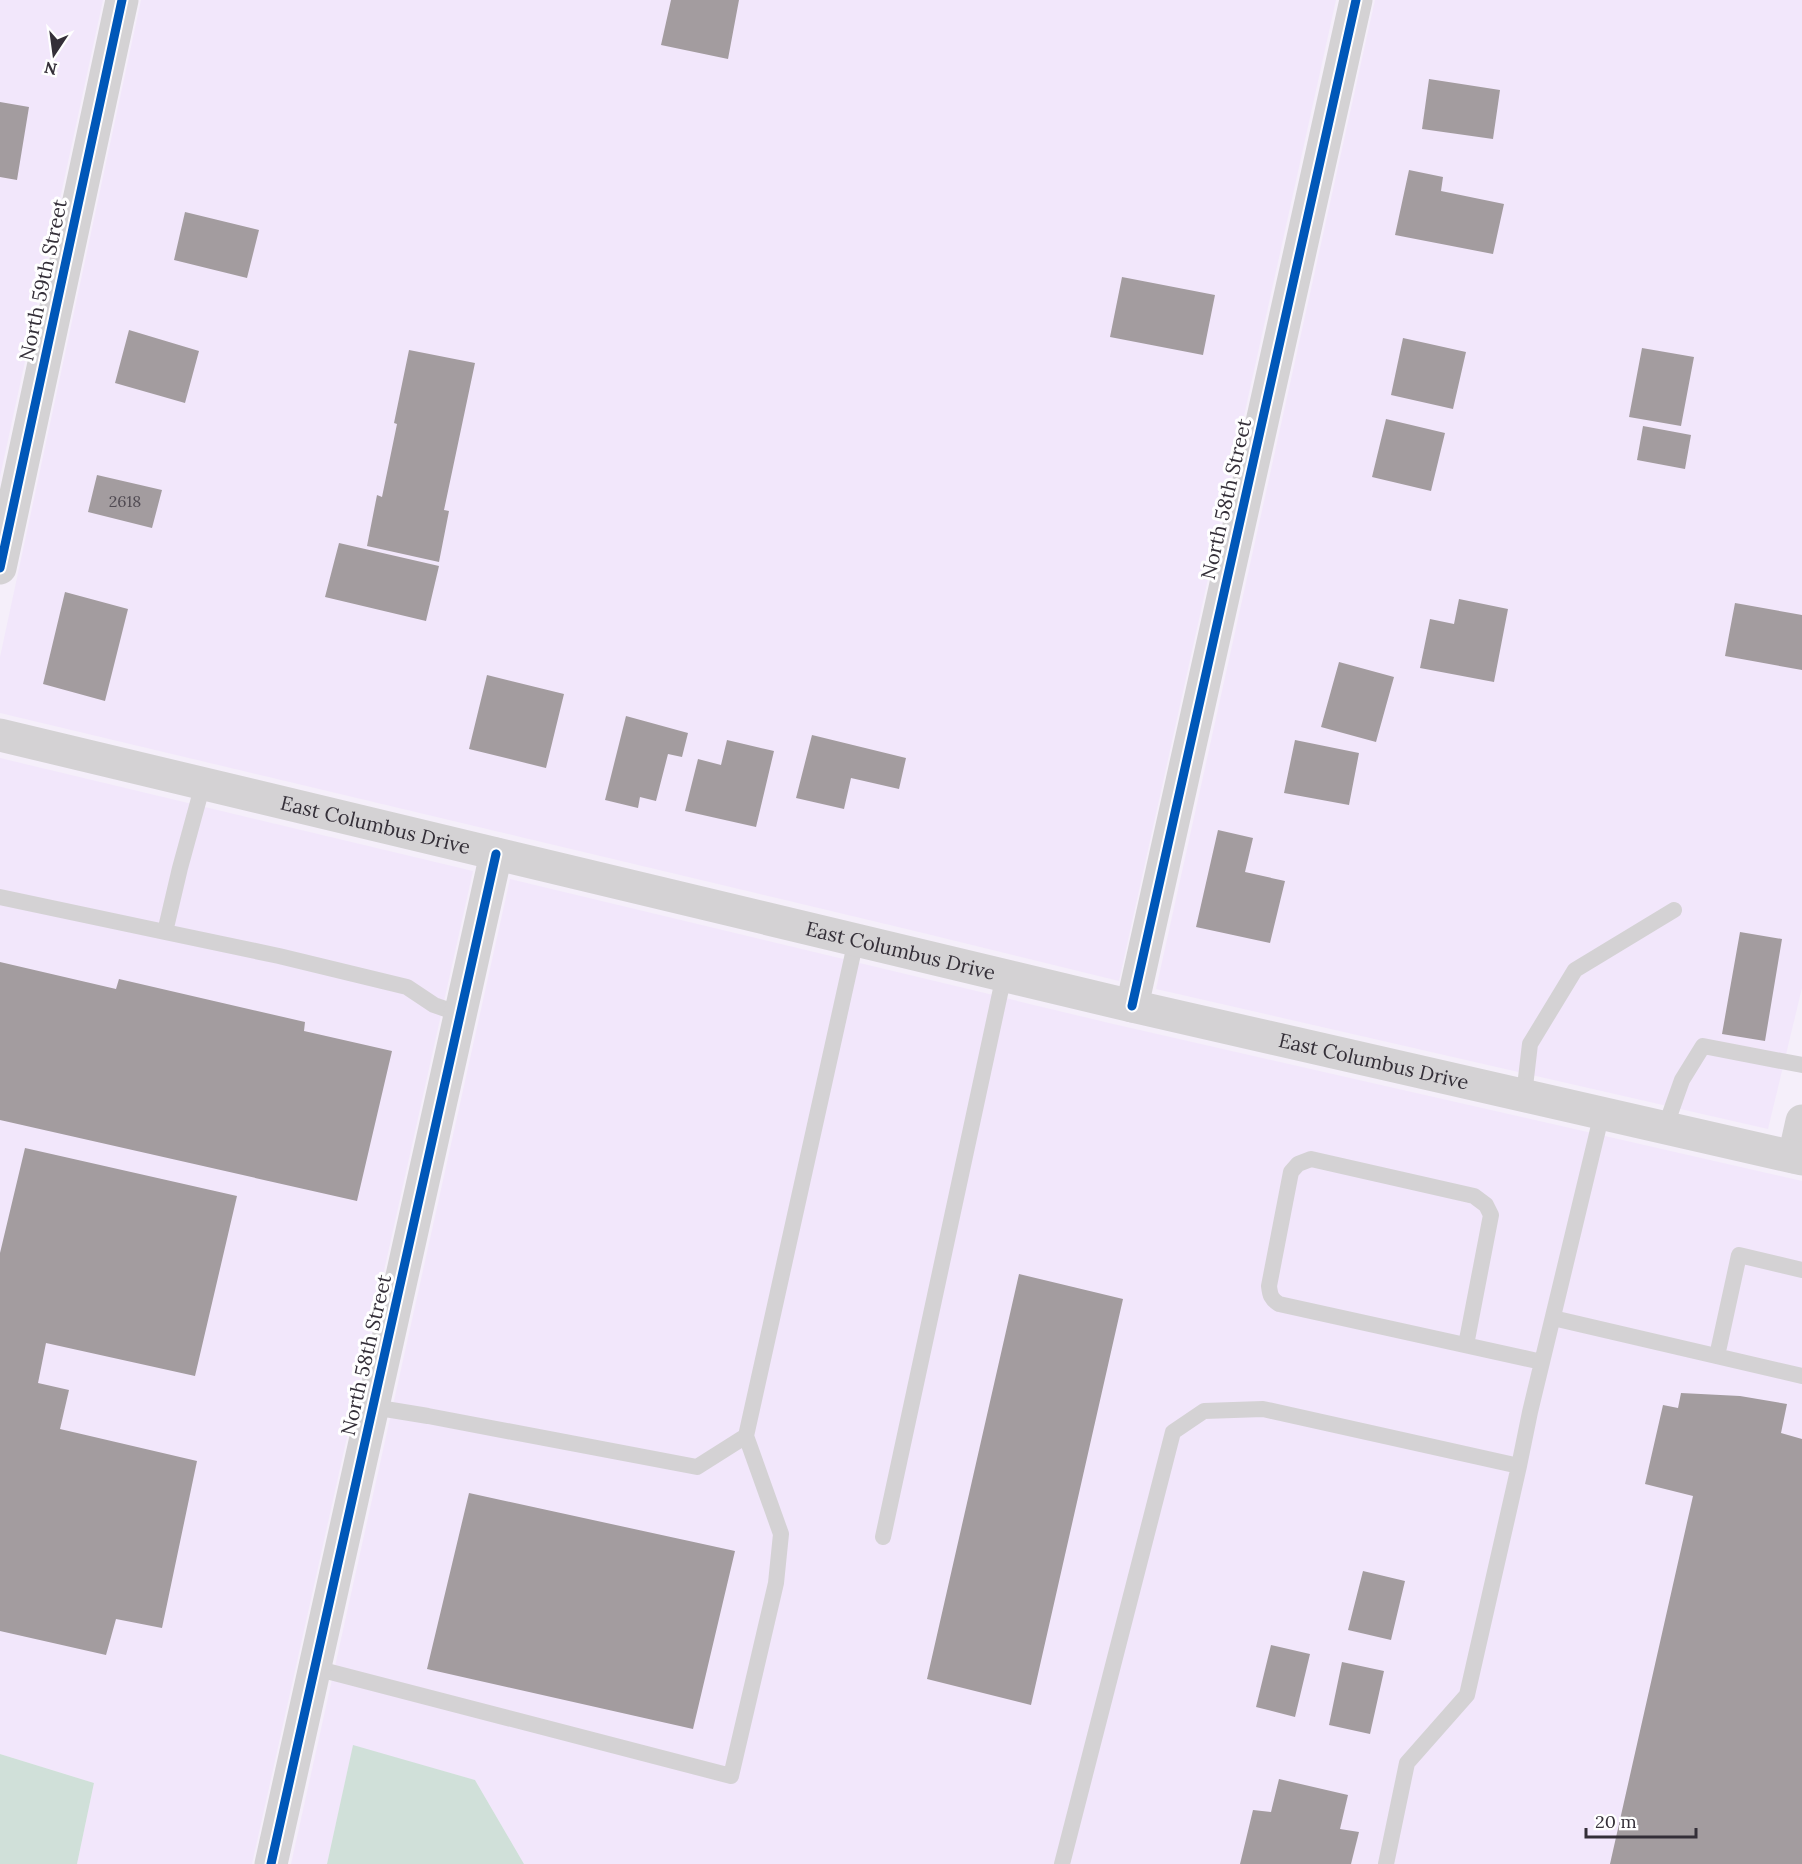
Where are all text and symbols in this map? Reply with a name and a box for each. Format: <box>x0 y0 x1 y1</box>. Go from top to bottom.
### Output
north arrow <box>24 24 84 84</box>
text: N <box>42 57 59 80</box>
street label: North 59th Street <box>13 197 72 363</box>
street label: North 58th Street <box>1195 416 1256 582</box>
house number: 2618 <box>109 491 141 511</box>
street label: East Columbus Drive <box>278 790 473 859</box>
street label: East Columbus Drive <box>803 915 998 985</box>
street label: East Columbus Drive <box>1276 1027 1472 1095</box>
street label: North 58th Street <box>335 1272 396 1438</box>
scale bar <box>1586 1801 1696 1839</box>
text: 20 m <box>1595 1810 1637 1833</box>

